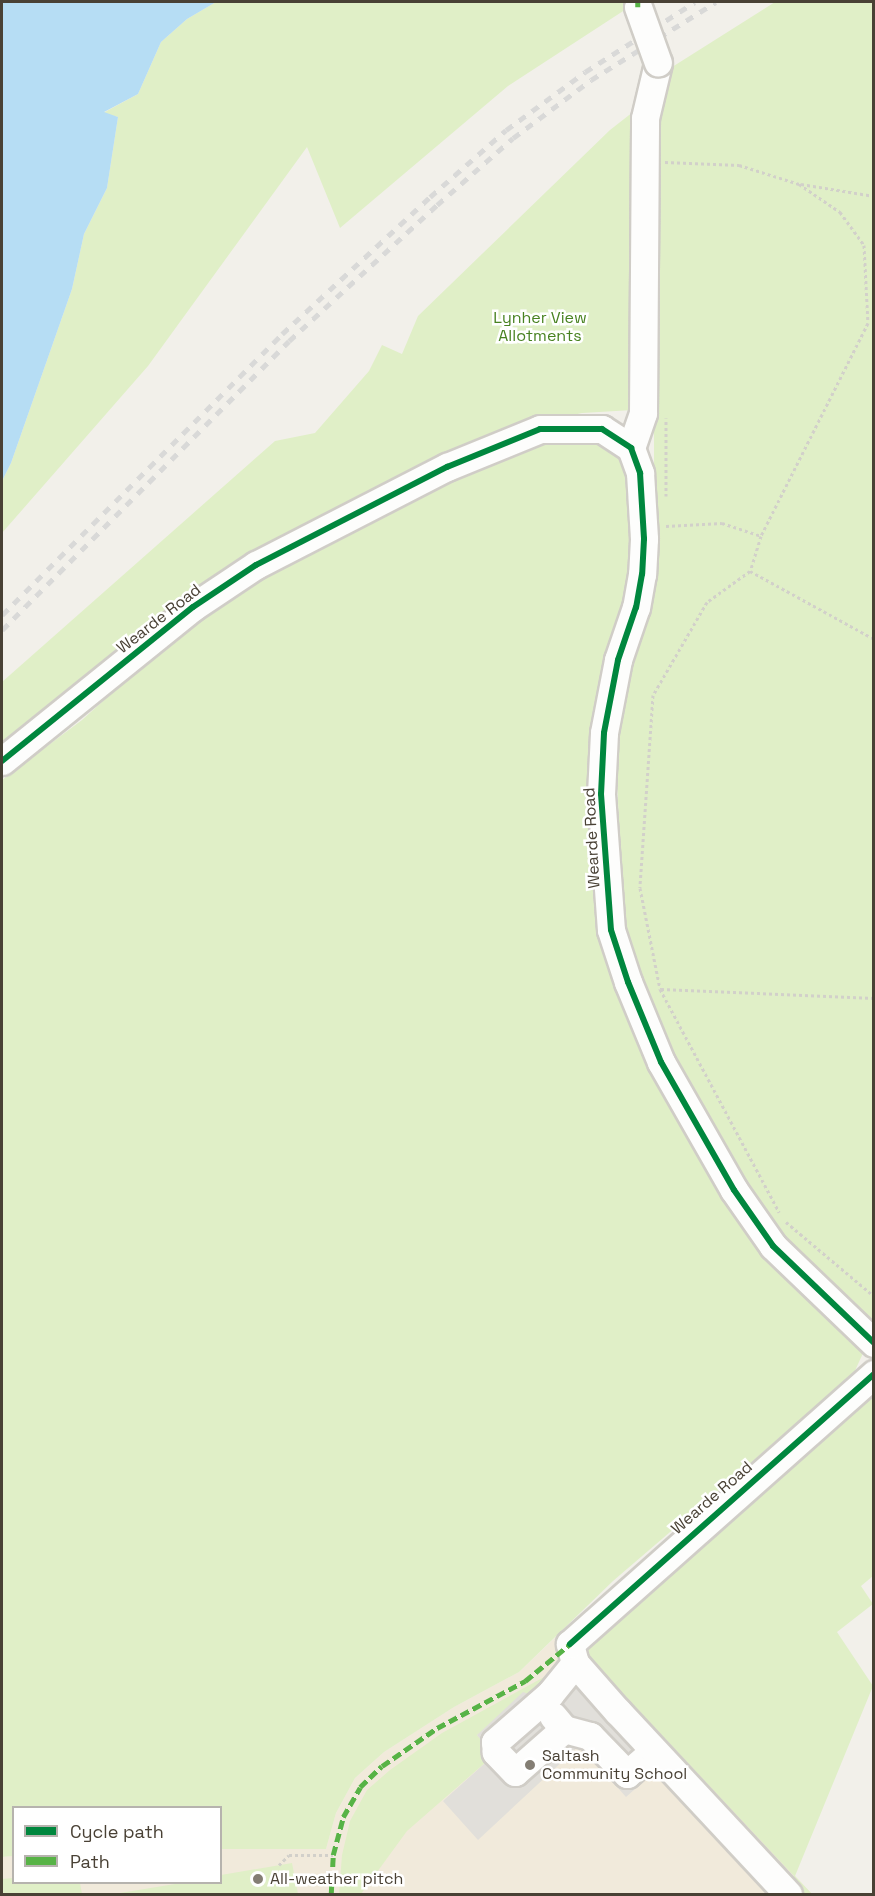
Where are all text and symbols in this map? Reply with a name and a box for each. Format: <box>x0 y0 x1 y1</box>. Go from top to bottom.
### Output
park label: Lynher View Allotments <box>493 308 587 346</box>
street label: Wearde Road <box>113 580 205 658</box>
street label: Wearde Road <box>580 787 604 889</box>
street label: Wearde Road <box>667 1458 757 1538</box>
place label: Saltash Community School <box>542 1746 687 1784</box>
marker: Saltash Community School <box>523 1758 537 1772</box>
legend <box>12 1806 222 1884</box>
text: Cycle path <box>70 1820 164 1843</box>
text: Path <box>70 1850 110 1873</box>
place label: All-weather pitch <box>270 1869 403 1889</box>
marker: All-weather pitch <box>251 1872 265 1886</box>

